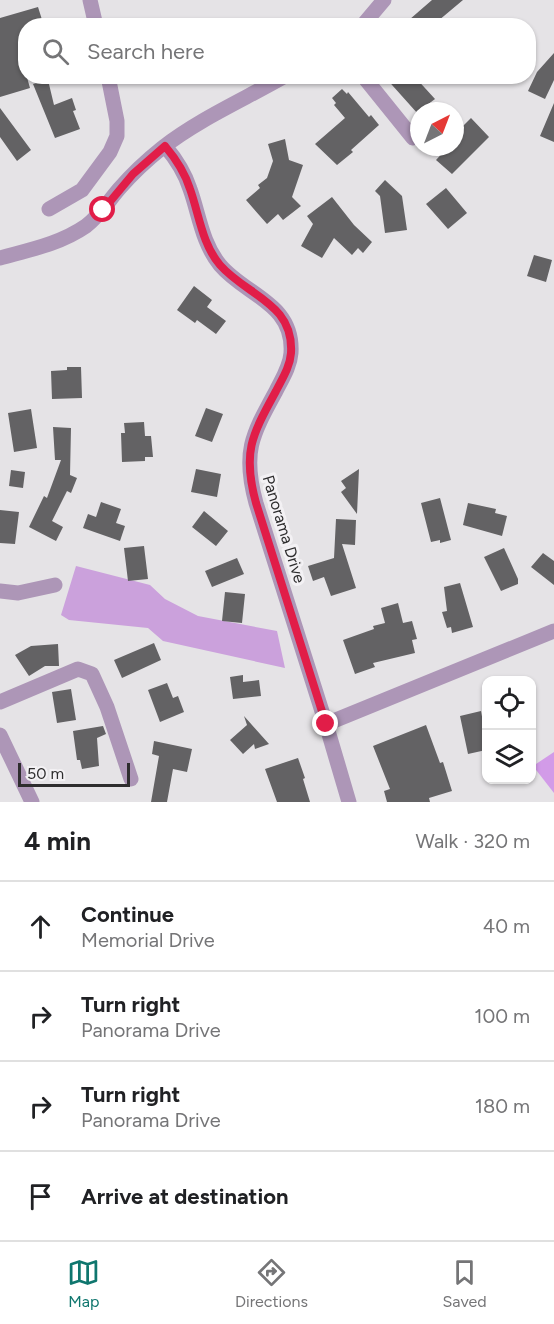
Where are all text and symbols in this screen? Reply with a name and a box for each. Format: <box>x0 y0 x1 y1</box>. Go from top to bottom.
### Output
search box <box>18 18 536 84</box>
icon: search <box>39 35 72 68</box>
text: Search here <box>87 38 205 65</box>
north arrow <box>410 102 464 156</box>
route start <box>89 196 115 222</box>
street label: Panorama Drive <box>259 473 310 585</box>
map controls <box>482 676 536 784</box>
button: locate <box>482 676 536 730</box>
route end <box>312 710 338 736</box>
button: layers <box>482 730 536 784</box>
scale bar <box>18 760 130 788</box>
text: 50 m <box>27 764 64 783</box>
text: 4 min <box>24 825 91 857</box>
text: Walk · 320 m <box>416 829 530 853</box>
text: Continue <box>81 901 174 928</box>
icon: ahead <box>24 910 57 943</box>
text: 40 m <box>483 914 530 938</box>
text: Memorial Drive <box>81 928 215 952</box>
text: Turn right <box>81 991 180 1018</box>
icon: right <box>24 1000 57 1033</box>
text: 100 m <box>474 1004 530 1028</box>
text: Panorama Drive <box>81 1018 221 1042</box>
text: Turn right <box>81 1081 180 1108</box>
icon: right <box>24 1090 57 1123</box>
text: 180 m <box>475 1094 530 1118</box>
text: Panorama Drive <box>81 1108 221 1132</box>
icon: arrive <box>24 1180 57 1213</box>
text: Arrive at destination <box>81 1183 289 1210</box>
tab: Map <box>67 1256 100 1311</box>
tab: Directions <box>235 1256 308 1311</box>
tab: Saved <box>443 1256 487 1311</box>

